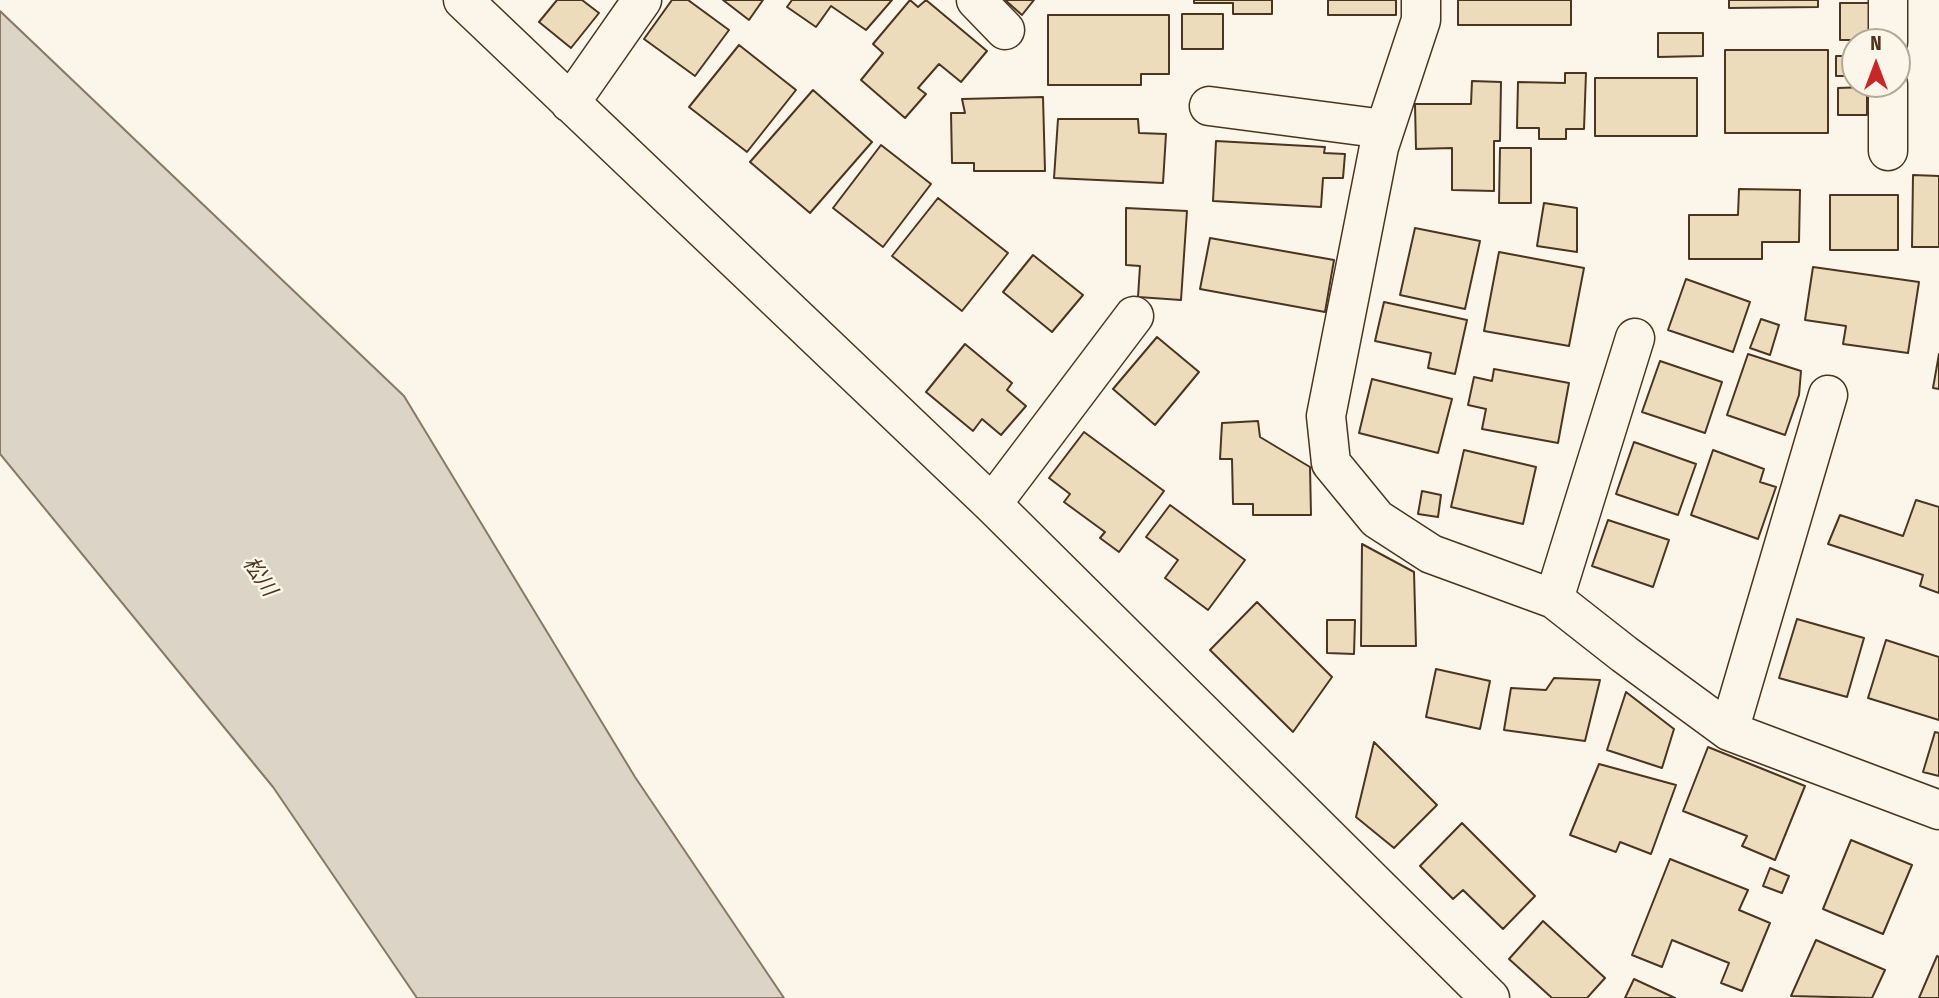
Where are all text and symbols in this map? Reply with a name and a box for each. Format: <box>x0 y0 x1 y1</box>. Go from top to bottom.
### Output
north arrow <box>1841 28 1911 98</box>
text: N <box>1870 32 1882 55</box>
water label: 松川 <box>237 553 281 601</box>

